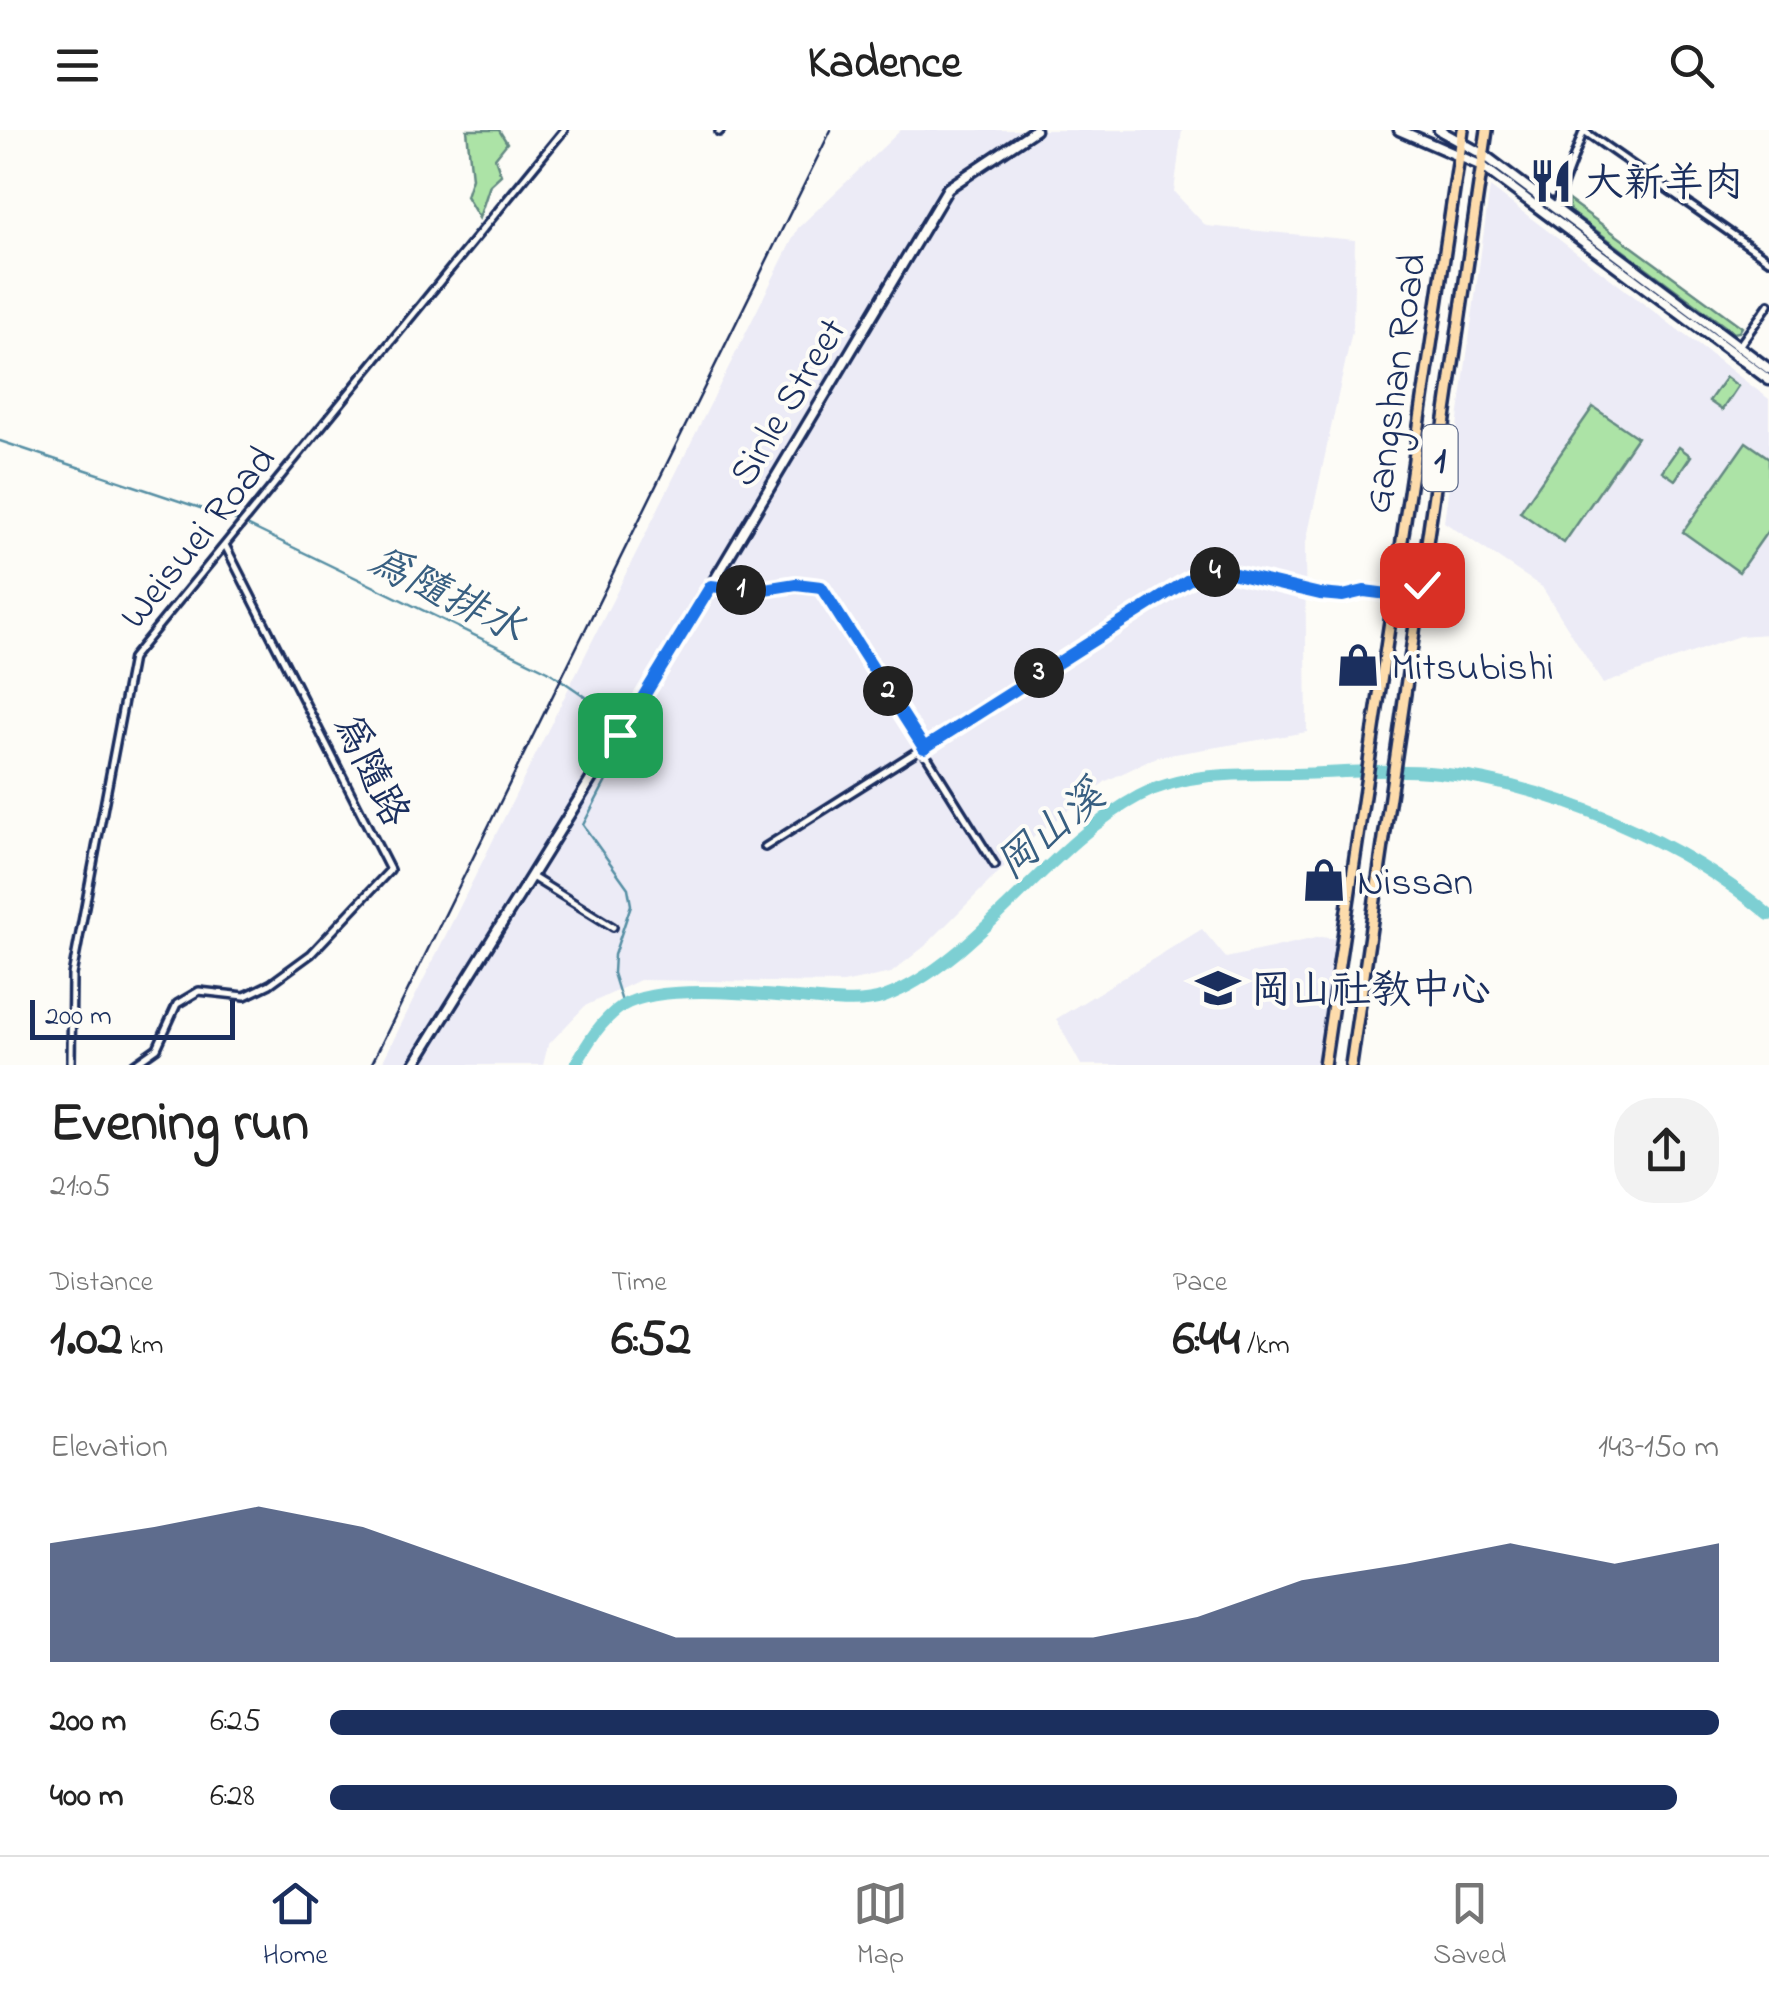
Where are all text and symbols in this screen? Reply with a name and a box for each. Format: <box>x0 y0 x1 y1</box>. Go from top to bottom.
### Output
text: Kadence <box>808 32 961 98</box>
icon: menu <box>50 38 105 93</box>
icon: search <box>1664 38 1719 93</box>
place label: 大新羊肉 <box>1584 156 1744 215</box>
restaurant icon: 大新羊肉 <box>1527 157 1575 205</box>
street label: Gangshan Road <box>1350 250 1445 518</box>
street label: Sinle Street <box>716 308 864 499</box>
road number: 1 <box>1422 425 1458 491</box>
street label: Weisuei Road <box>107 434 292 643</box>
water label: 為隨排水 <box>356 532 535 661</box>
pin <box>1380 543 1465 628</box>
pin: 4 <box>1190 547 1240 597</box>
text: 4 <box>1209 551 1221 592</box>
icon: check <box>1395 558 1450 613</box>
pin: 1 <box>716 565 766 615</box>
text: 1 <box>737 569 745 610</box>
place label: Mitsubishi <box>1391 640 1554 699</box>
shop icon: Mitsubishi <box>1334 641 1382 689</box>
pin: 3 <box>1014 648 1064 698</box>
text: 3 <box>1033 652 1045 693</box>
pin: 2 <box>863 666 913 716</box>
text: 2 <box>881 670 895 711</box>
pin <box>578 693 663 778</box>
street label: 為隨路 <box>315 704 423 838</box>
icon: arrive <box>593 708 648 763</box>
water label: 岡山溪 <box>984 766 1121 895</box>
place label: Nissan <box>1357 855 1473 914</box>
shop icon: Nissan <box>1300 856 1348 904</box>
place label: 岡山社教中心 <box>1251 963 1491 1022</box>
school or university icon: 岡山社教中心 <box>1194 964 1242 1012</box>
scale bar <box>30 995 235 1040</box>
text: 200 m <box>45 997 112 1038</box>
text: Evening run <box>50 1086 309 1166</box>
button: share <box>1614 1098 1719 1203</box>
text: 21:05 <box>50 1164 111 1211</box>
text: Distance <box>50 1263 153 1304</box>
text: Time <box>611 1263 667 1304</box>
text: Pace <box>1173 1263 1227 1304</box>
text: 1.02 <box>50 1304 123 1377</box>
text: 6:52 <box>611 1304 691 1377</box>
text: 6:44 <box>1173 1304 1240 1377</box>
text: km <box>123 1326 164 1367</box>
text: /km <box>1240 1326 1290 1367</box>
text: Elevation <box>50 1425 168 1472</box>
text: 143–150 m <box>1598 1425 1719 1472</box>
text: 200 m <box>50 1699 126 1746</box>
text: 6:25 <box>210 1699 261 1746</box>
text: 400 m <box>50 1774 124 1821</box>
text: 6:28 <box>210 1774 255 1821</box>
tab: Home <box>263 1876 328 1977</box>
tab: Map <box>853 1876 908 1977</box>
tab: Saved <box>1433 1876 1506 1977</box>

